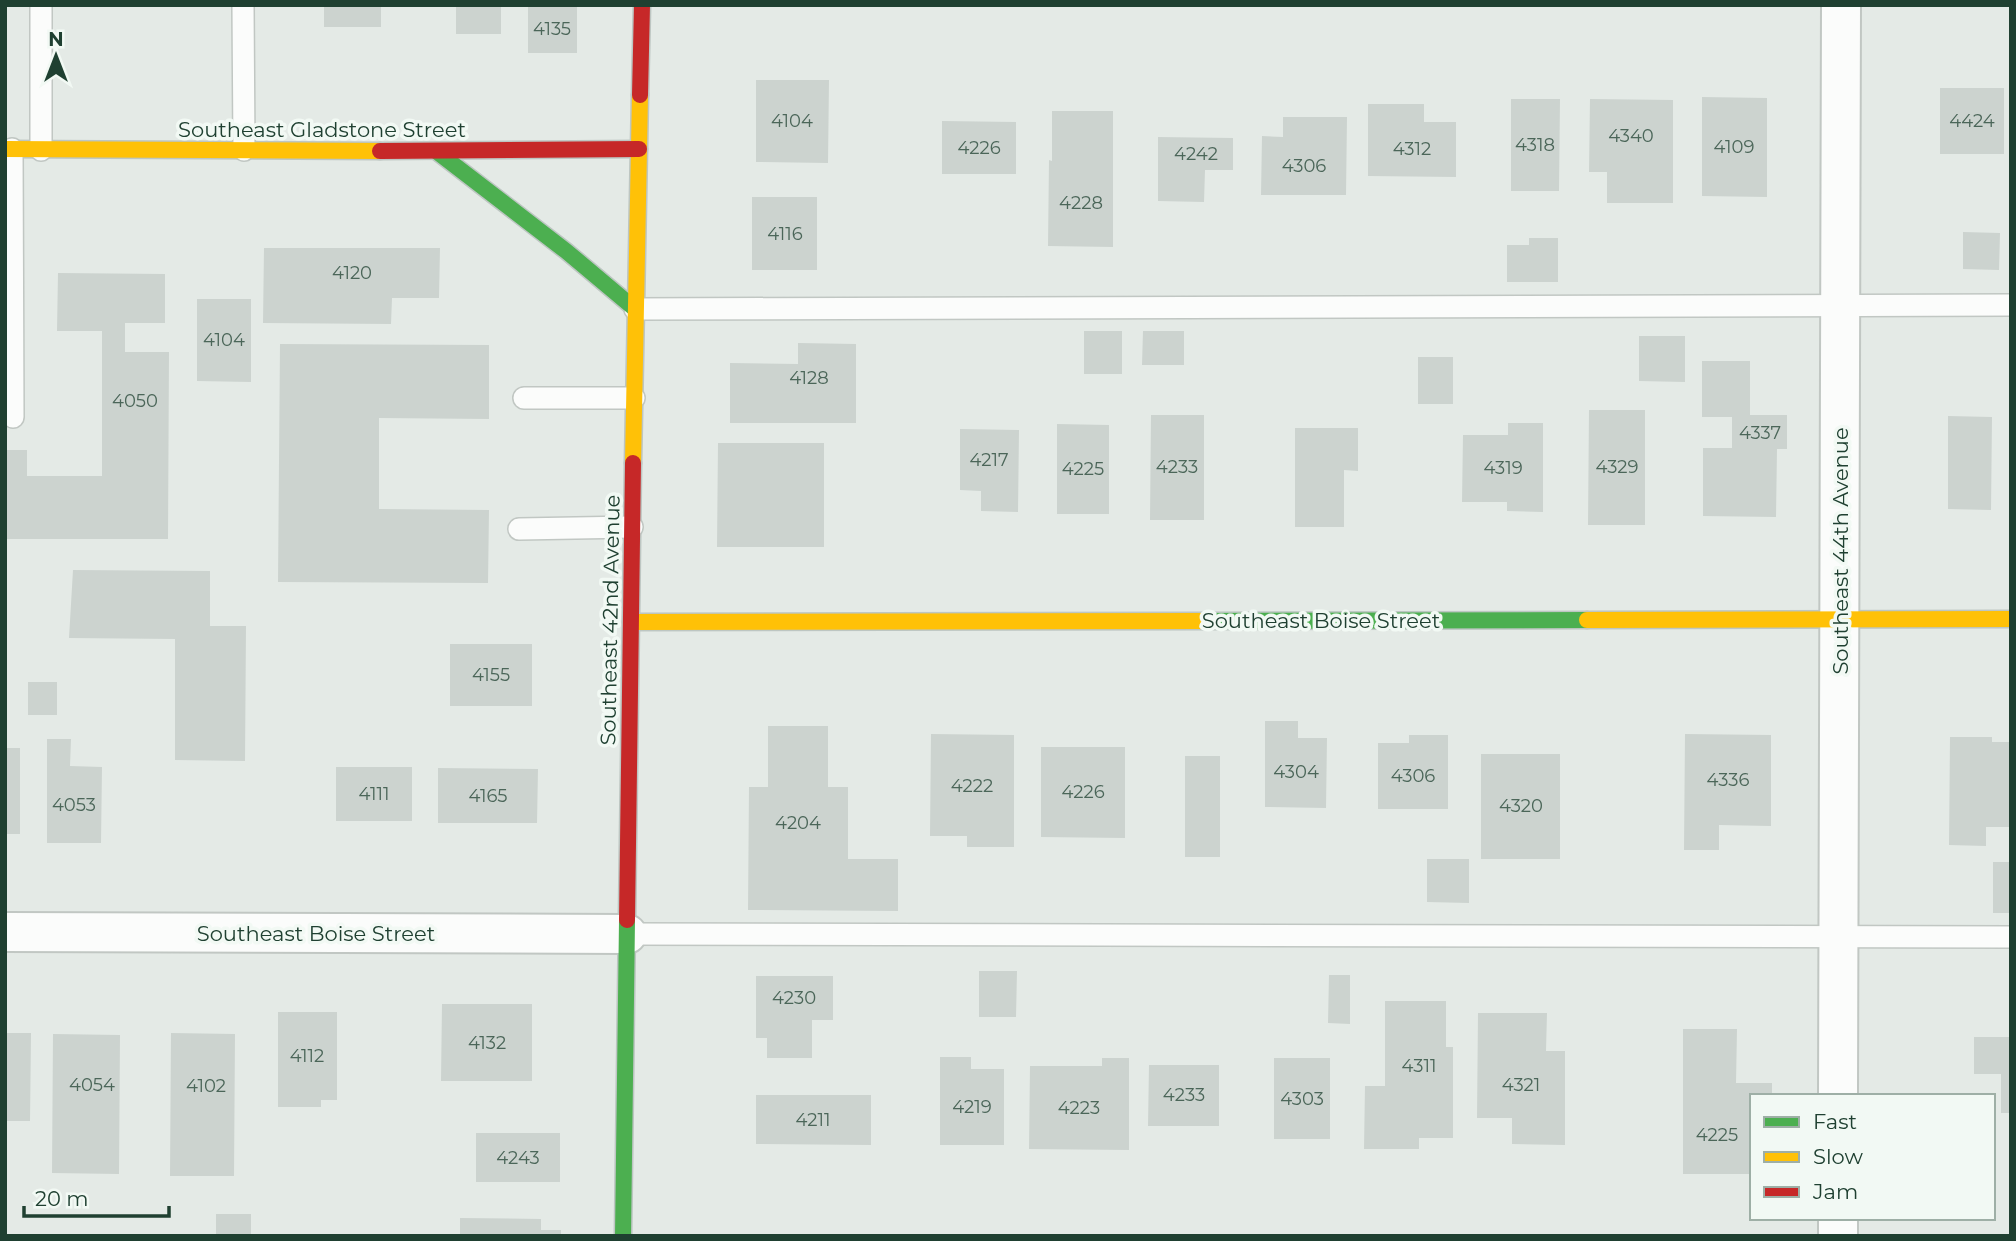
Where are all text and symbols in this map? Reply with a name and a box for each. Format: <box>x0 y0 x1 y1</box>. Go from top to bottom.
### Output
house number: 4135 <box>533 18 571 40</box>
north arrow <box>21 21 91 91</box>
text: N <box>48 28 64 51</box>
house number: 4104 <box>771 110 813 132</box>
house number: 4424 <box>1949 110 1995 132</box>
street label: Southeast Gladstone Street <box>178 117 466 142</box>
house number: 4340 <box>1608 125 1654 147</box>
house number: 4318 <box>1515 134 1555 156</box>
house number: 4109 <box>1714 136 1754 158</box>
house number: 4226 <box>957 137 1001 159</box>
house number: 4312 <box>1393 138 1431 160</box>
house number: 4242 <box>1174 143 1218 165</box>
house number: 4306 <box>1282 155 1326 177</box>
house number: 4228 <box>1059 192 1103 214</box>
house number: 4116 <box>767 223 803 245</box>
house number: 4120 <box>332 262 372 284</box>
house number: 4104 <box>203 329 245 351</box>
house number: 4128 <box>789 367 829 389</box>
house number: 4050 <box>112 390 158 412</box>
house number: 4337 <box>1739 422 1781 444</box>
street label: Southeast 44th Avenue <box>1828 427 1853 675</box>
house number: 4217 <box>969 449 1009 471</box>
house number: 4233 <box>1156 456 1198 478</box>
house number: 4329 <box>1596 456 1638 478</box>
house number: 4319 <box>1483 457 1523 479</box>
house number: 4225 <box>1062 458 1104 480</box>
street label: Southeast 42nd Avenue <box>595 494 625 746</box>
street label: Southeast Boise Street <box>1202 608 1440 633</box>
house number: 4155 <box>472 664 510 686</box>
house number: 4304 <box>1273 761 1319 783</box>
house number: 4306 <box>1391 765 1435 787</box>
house number: 4336 <box>1707 769 1749 791</box>
house number: 4222 <box>951 775 993 797</box>
house number: 4226 <box>1061 781 1105 803</box>
house number: 4111 <box>359 783 389 805</box>
house number: 4165 <box>468 785 508 807</box>
house number: 4053 <box>52 794 96 816</box>
house number: 4320 <box>1499 795 1543 817</box>
house number: 4204 <box>775 812 821 834</box>
street label: Southeast Boise Street <box>197 921 435 946</box>
house number: 4230 <box>772 987 816 1009</box>
house number: 4132 <box>468 1032 506 1054</box>
house number: 4112 <box>290 1045 324 1067</box>
house number: 4311 <box>1402 1055 1436 1077</box>
house number: 4054 <box>69 1074 115 1096</box>
house number: 4321 <box>1502 1074 1540 1096</box>
house number: 4102 <box>186 1075 226 1097</box>
house number: 4233 <box>1163 1084 1205 1106</box>
house number: 4303 <box>1280 1088 1324 1110</box>
legend <box>1750 1094 1995 1220</box>
house number: 4219 <box>952 1096 992 1118</box>
house number: 4223 <box>1058 1097 1100 1119</box>
house number: 4211 <box>795 1109 831 1131</box>
text: Fast <box>1813 1109 1857 1134</box>
house number: 4225 <box>1696 1124 1738 1146</box>
text: Slow <box>1813 1144 1863 1169</box>
house number: 4243 <box>496 1147 540 1169</box>
scale bar <box>24 1174 170 1218</box>
text: Jam <box>1812 1179 1858 1204</box>
text: 20 m <box>35 1186 89 1211</box>

